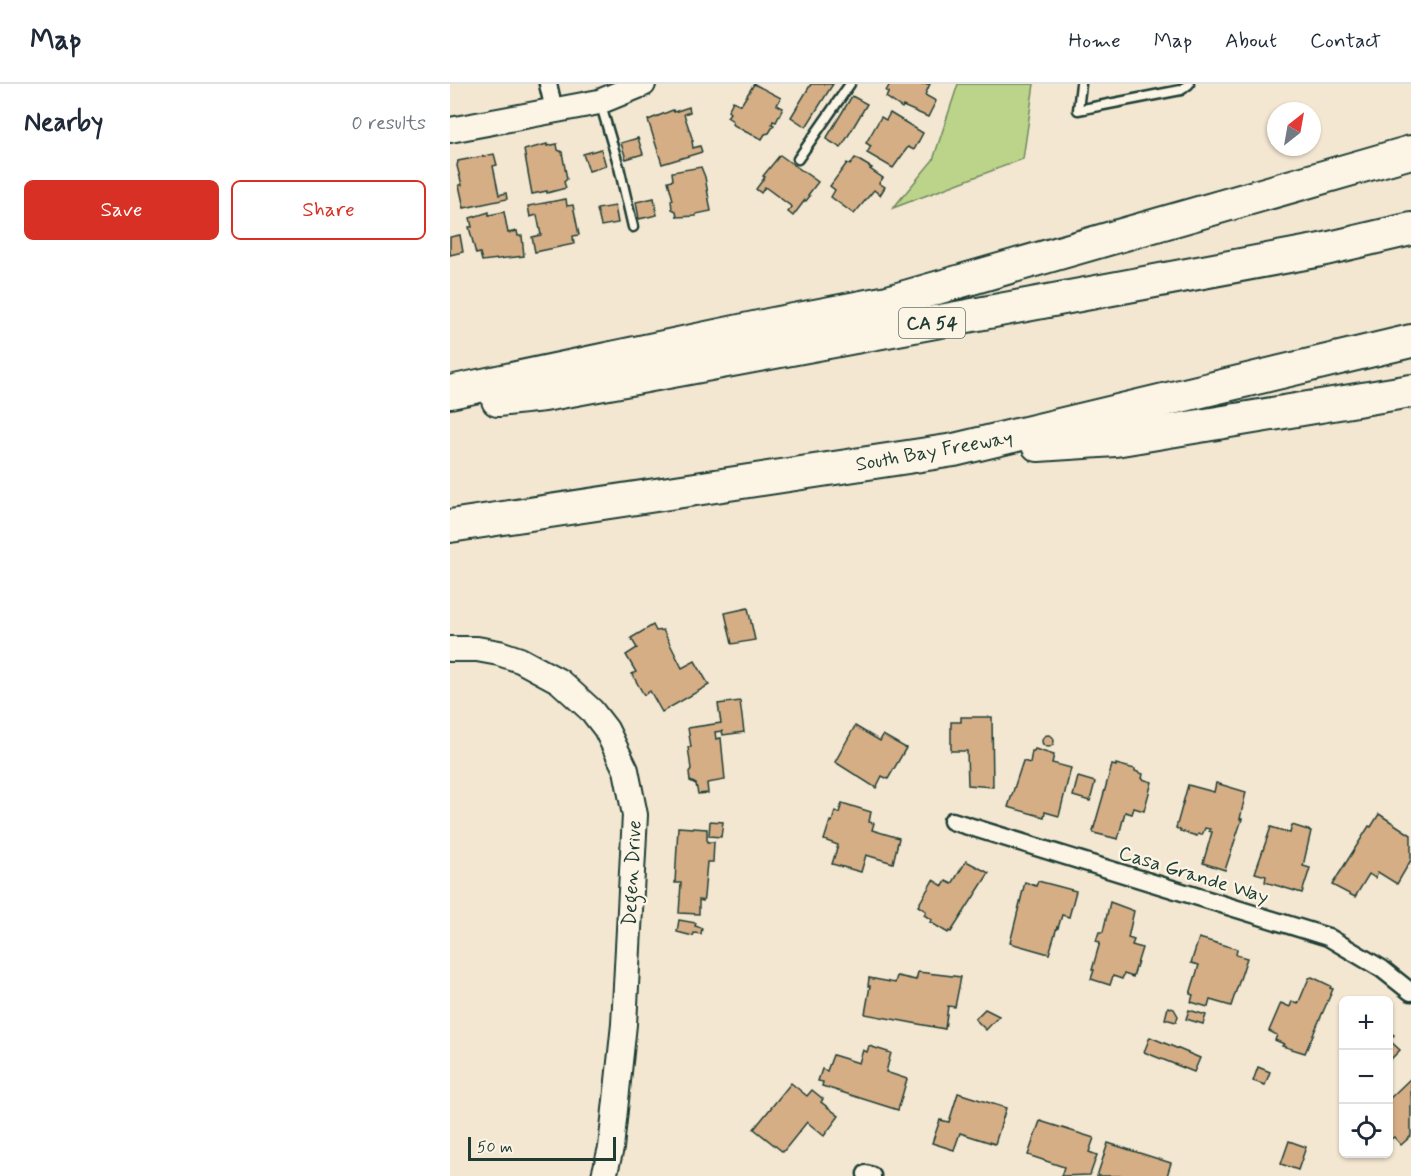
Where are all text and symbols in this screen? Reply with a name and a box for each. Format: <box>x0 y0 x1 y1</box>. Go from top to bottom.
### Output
text: Map <box>30 23 81 60</box>
text: Home <box>1069 27 1121 55</box>
text: Map <box>1154 27 1192 55</box>
text: About <box>1225 27 1277 55</box>
text: Contact <box>1310 27 1381 55</box>
north arrow <box>1267 102 1321 156</box>
text: Nearby <box>24 106 103 140</box>
text: 0 results <box>352 110 426 137</box>
button: Save <box>24 180 219 240</box>
button: Share <box>231 180 426 240</box>
road number: CA 54 <box>899 308 965 338</box>
street label: South Bay Freeway <box>854 424 1015 479</box>
street label: Degen Drive <box>616 819 651 927</box>
street label: Casa Grande Way <box>1115 840 1272 911</box>
map controls <box>1339 996 1393 1158</box>
button: + <box>1339 996 1393 1050</box>
button: − <box>1339 1050 1393 1104</box>
button: locate <box>1339 1104 1393 1158</box>
scale bar <box>468 1134 616 1162</box>
text: 50 m <box>477 1137 513 1158</box>

